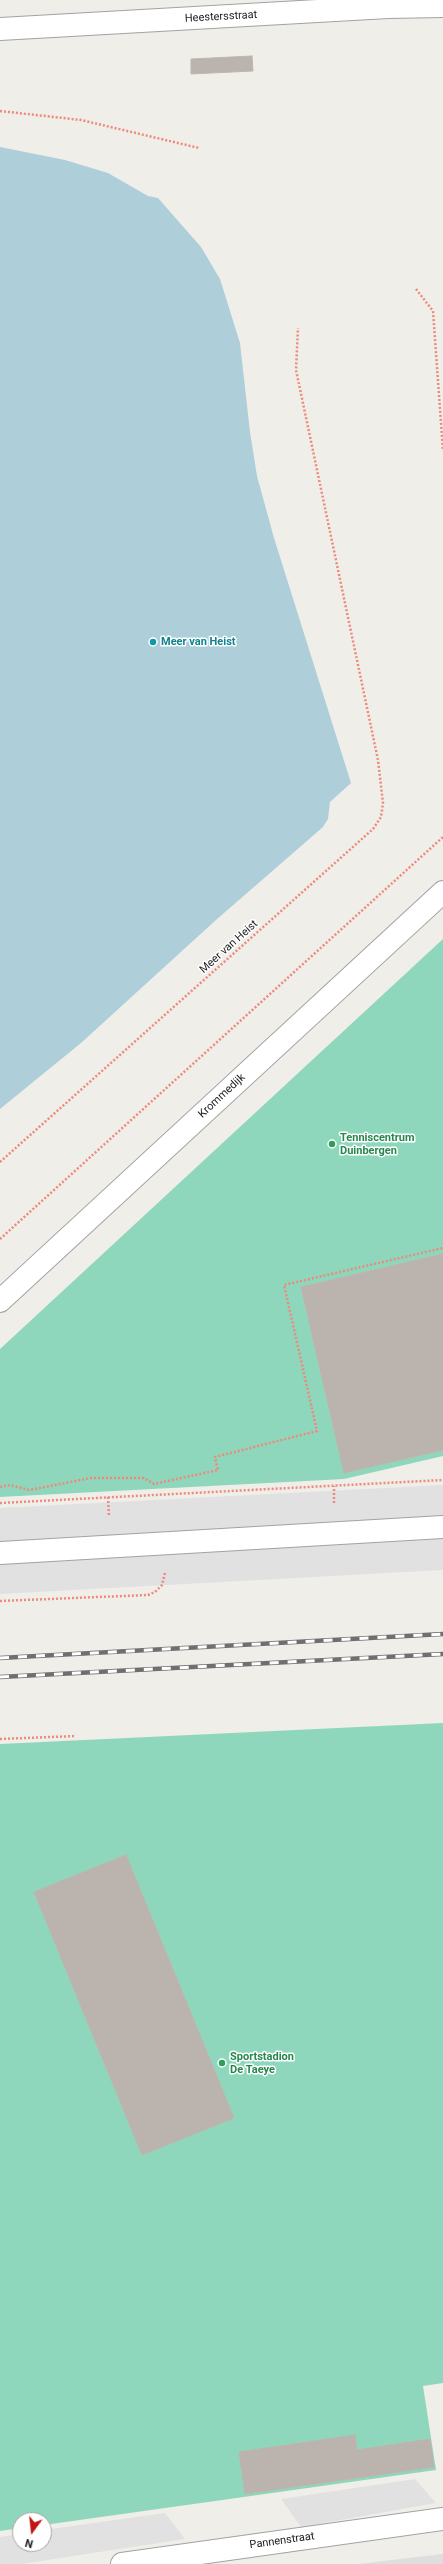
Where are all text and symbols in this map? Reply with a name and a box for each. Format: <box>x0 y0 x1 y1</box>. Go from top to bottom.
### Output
street label: Heestersstraat <box>185 9 257 25</box>
place label: Meer van Heist <box>161 635 236 649</box>
marker: Meer van Heist <box>148 637 158 647</box>
street label: Meer van Heist <box>197 918 261 976</box>
street label: Krommedijk <box>196 1071 248 1121</box>
place label: Tenniscentrum Duinbergen <box>340 1131 414 1157</box>
marker: Tenniscentrum Duinbergen <box>327 1139 337 1149</box>
place label: Sportstadion De Taeye <box>230 2050 294 2076</box>
marker: Sportstadion De Taeye <box>217 2058 227 2068</box>
north arrow <box>12 2512 52 2552</box>
street label: Pannenstraat <box>249 2530 315 2552</box>
text: N <box>24 2536 34 2550</box>

